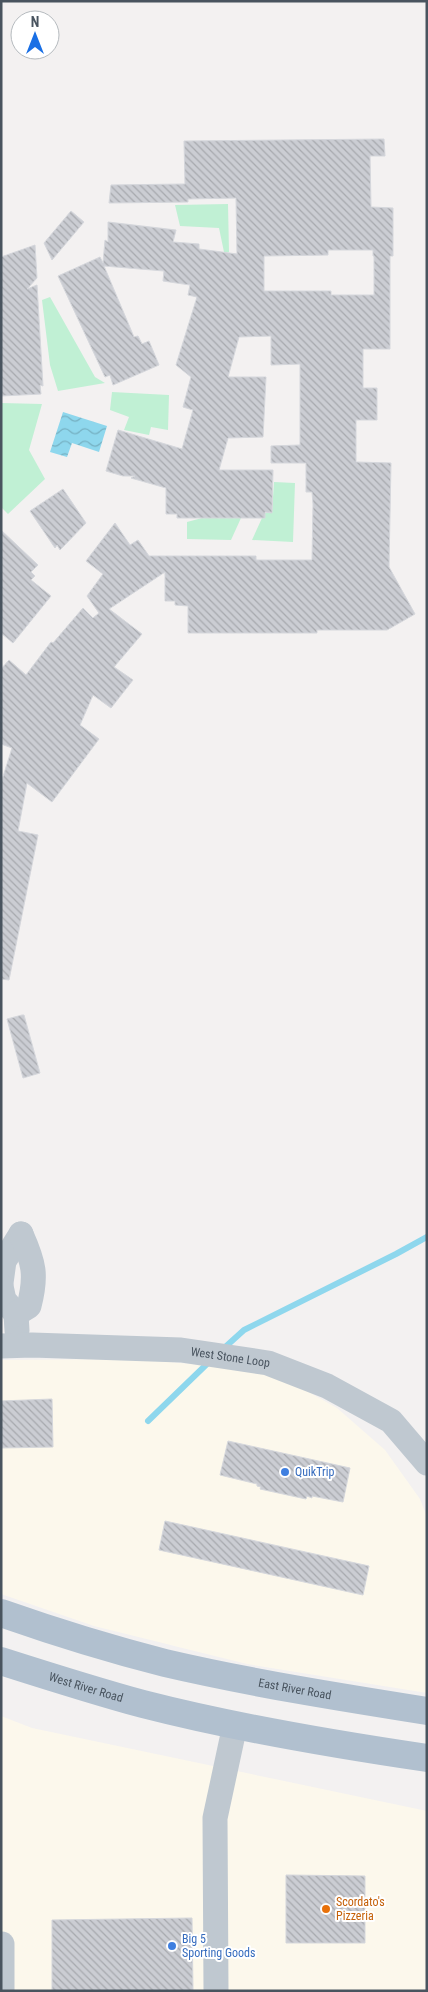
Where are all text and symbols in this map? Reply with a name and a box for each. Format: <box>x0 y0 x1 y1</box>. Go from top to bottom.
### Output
north arrow <box>10 10 60 60</box>
text: N <box>31 14 39 30</box>
street label: West Stone Loop <box>190 1345 271 1370</box>
place label: QuikTrip <box>295 1465 334 1479</box>
marker: QuikTrip <box>279 1466 291 1478</box>
street label: West River Road <box>47 1670 125 1705</box>
street label: East River Road <box>257 1676 332 1702</box>
place label: Scordato's Pizzeria <box>336 1895 385 1923</box>
marker: Scordato's Pizzeria <box>320 1903 332 1915</box>
place label: Big 5 Sporting Goods <box>182 1932 255 1960</box>
marker: Big 5 Sporting Goods <box>166 1940 178 1952</box>

